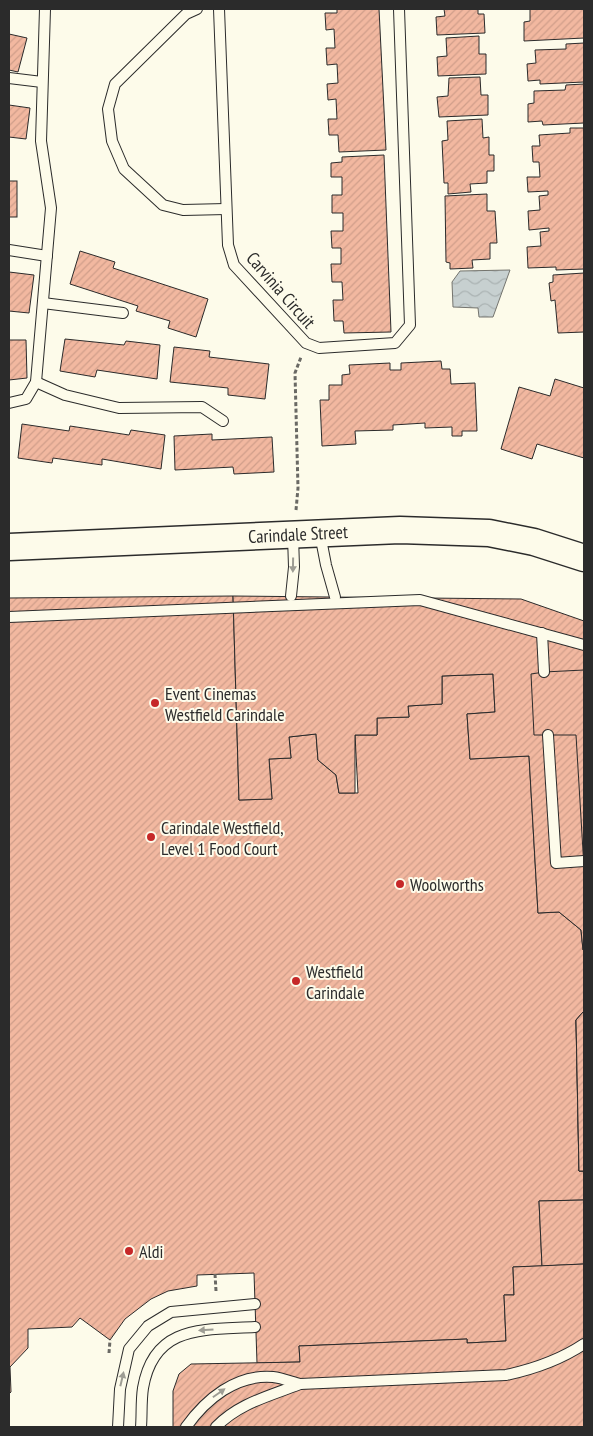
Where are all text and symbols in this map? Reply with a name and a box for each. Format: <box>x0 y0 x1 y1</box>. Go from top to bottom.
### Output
street label: Carvinia Circuit <box>241 247 321 333</box>
street label: Carindale Street <box>248 520 348 548</box>
one-way arrow <box>289 558 297 574</box>
place label: Event Cinemas Westfield Carindale <box>165 682 285 726</box>
marker: Event Cinemas Westfield Carindale <box>149 697 161 709</box>
place label: Carindale Westfield, Level 1 Food Court <box>161 816 284 860</box>
marker: Carindale Westfield, Level 1 Food Court <box>145 831 157 843</box>
place label: Woolworths <box>410 873 484 896</box>
marker: Woolworths <box>394 878 406 890</box>
place label: Westfield Carindale <box>306 960 365 1004</box>
marker: Westfield Carindale <box>290 975 302 987</box>
place label: Aldi <box>139 1240 163 1263</box>
marker: Aldi <box>123 1245 135 1257</box>
one-way arrow <box>198 1327 214 1335</box>
one-way arrow <box>118 1371 126 1386</box>
one-way arrow <box>213 1388 226 1398</box>

